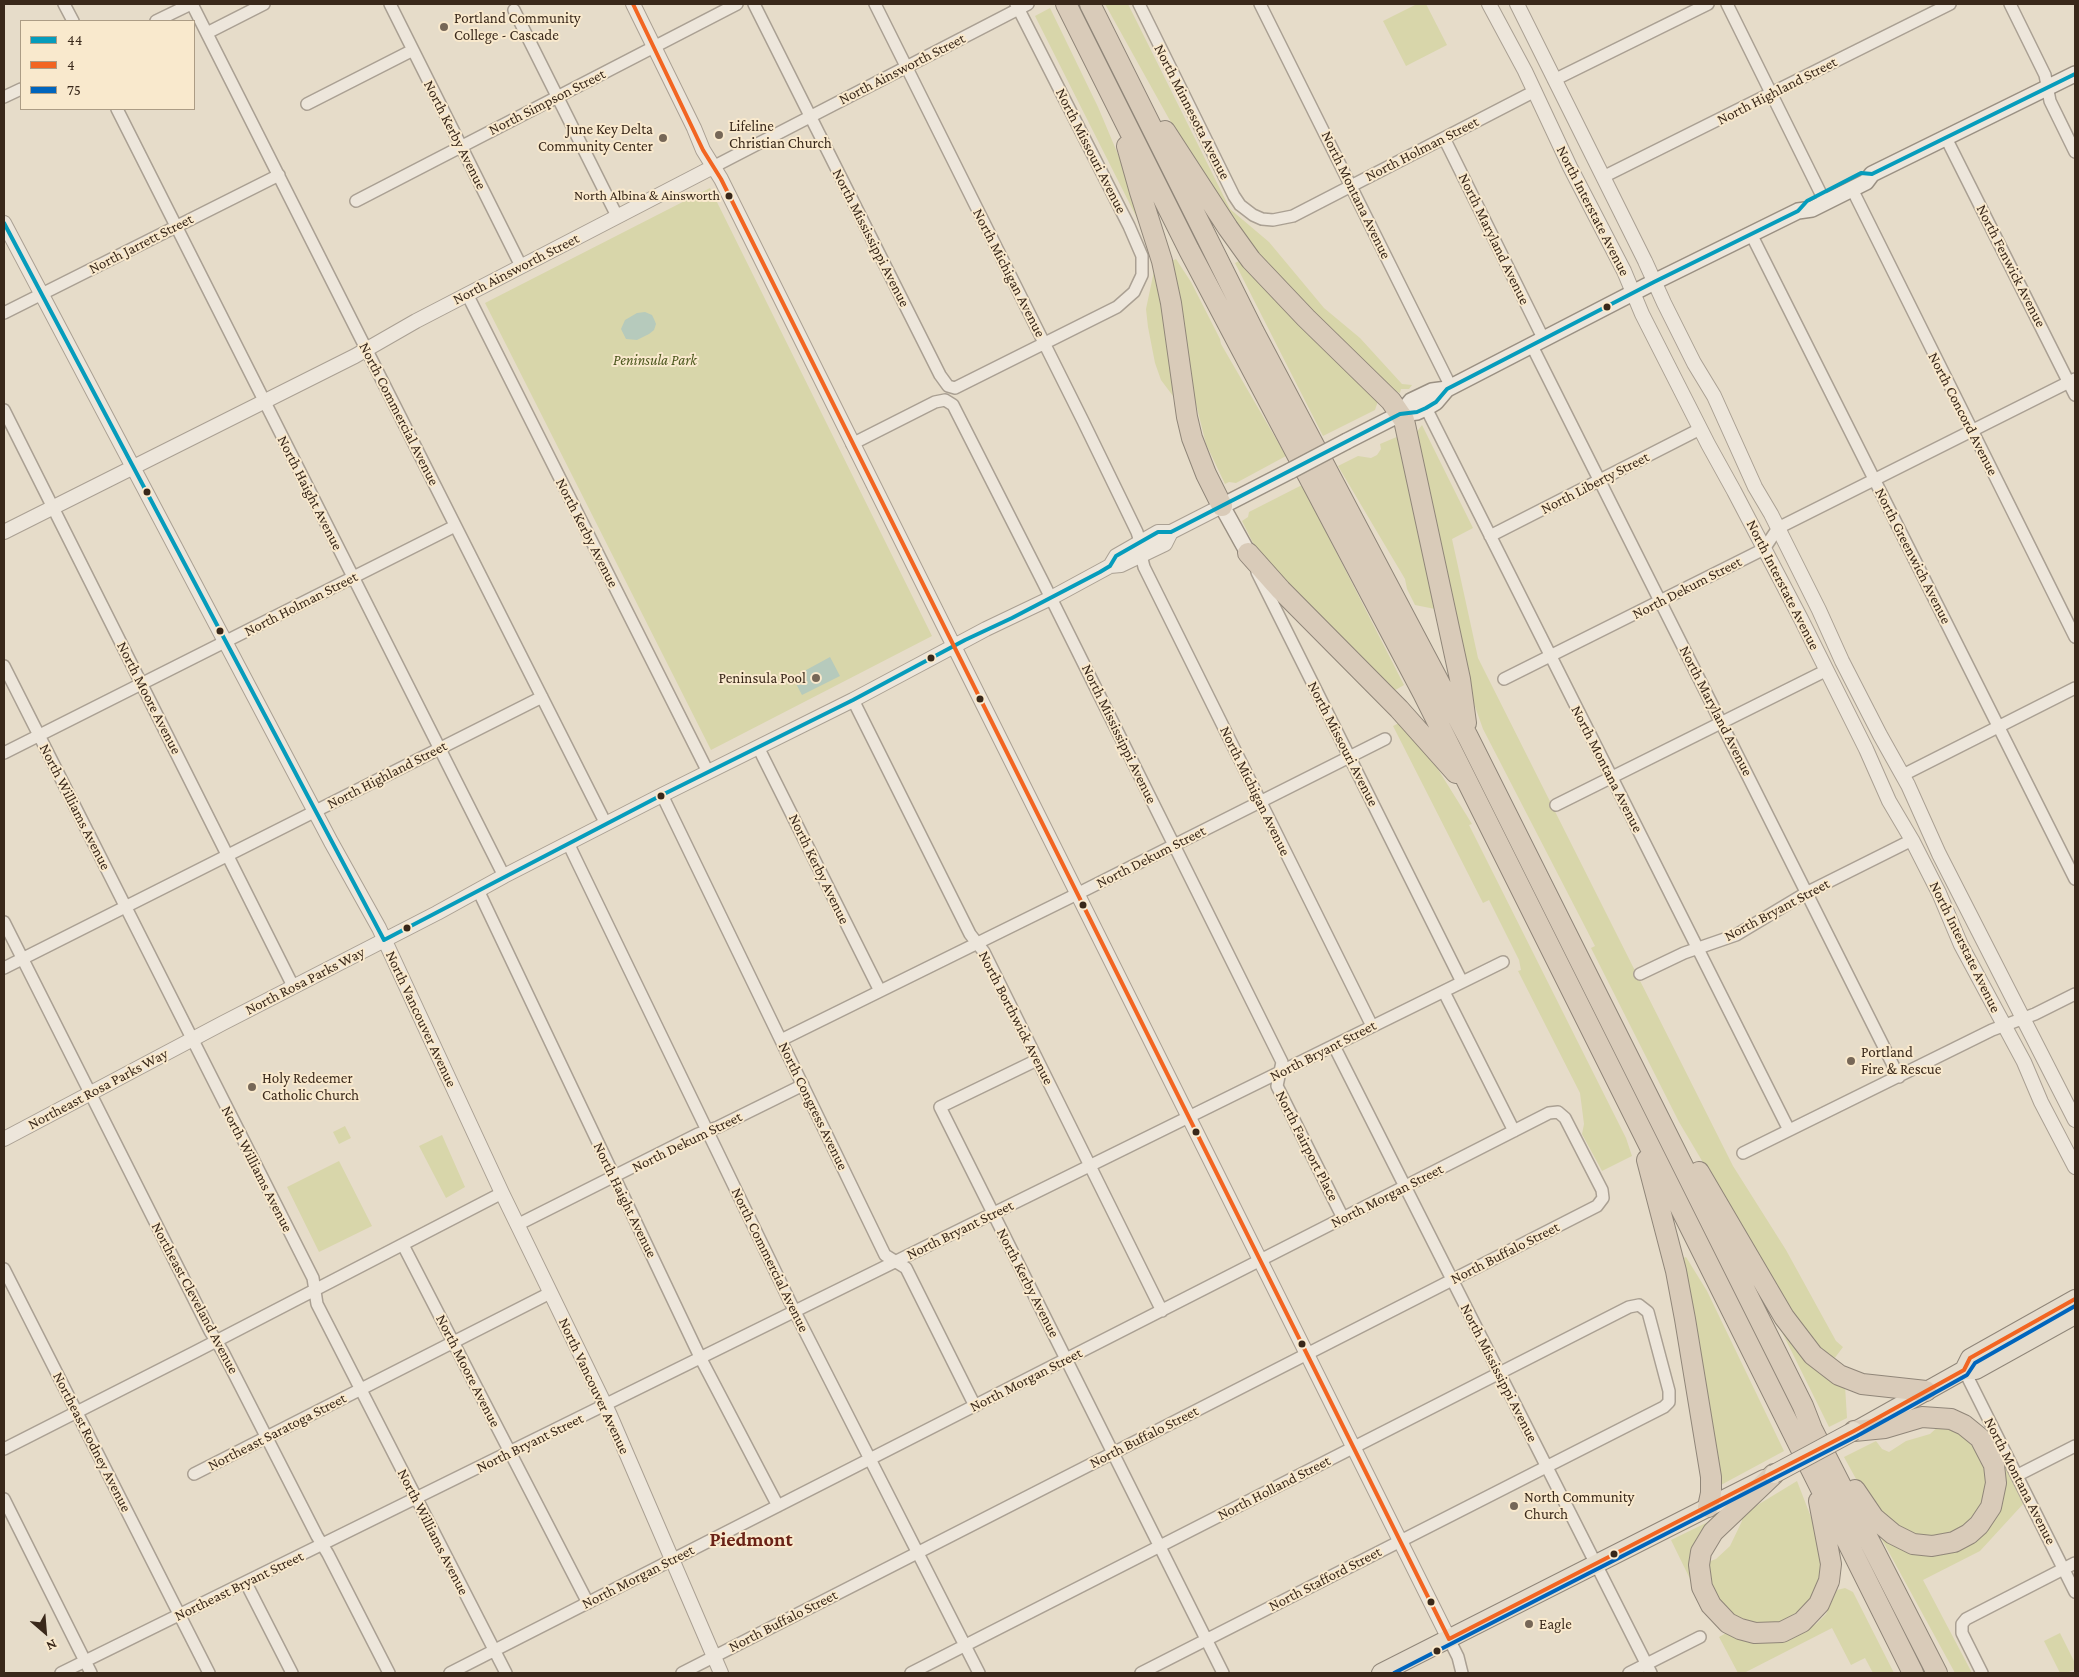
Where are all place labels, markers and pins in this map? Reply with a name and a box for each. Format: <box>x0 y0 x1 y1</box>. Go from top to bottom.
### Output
place label: Portland Community College - Cascade <box>454 9 581 44</box>
marker: Portland Community College - Cascade <box>438 21 450 33</box>
place label: Lifeline Christian Church <box>729 117 832 152</box>
place label: June Key Delta Community Center <box>538 120 653 155</box>
marker: Lifeline Christian Church <box>713 129 725 141</box>
marker: June Key Delta Community Center <box>657 132 669 144</box>
place label: North Albina & Ainsworth <box>574 188 720 204</box>
marker: North Albina & Ainsworth <box>724 191 734 201</box>
unlabelled marker <box>1602 302 1612 312</box>
unlabelled marker <box>142 487 152 497</box>
unlabelled marker <box>215 626 225 636</box>
unlabelled marker <box>926 653 936 663</box>
place label: Peninsula Pool <box>719 669 806 687</box>
marker: Peninsula Pool <box>810 672 822 684</box>
unlabelled marker <box>975 694 985 704</box>
unlabelled marker <box>656 791 666 801</box>
unlabelled marker <box>1078 900 1088 910</box>
unlabelled marker <box>402 923 412 933</box>
place label: Portland Fire & Rescue <box>1861 1043 1941 1078</box>
marker: Portland Fire & Rescue <box>1845 1055 1857 1067</box>
place label: Holy Redeemer Catholic Church <box>262 1069 359 1104</box>
marker: Holy Redeemer Catholic Church <box>246 1081 258 1093</box>
unlabelled marker <box>1191 1127 1201 1137</box>
unlabelled marker <box>1297 1339 1307 1349</box>
place label: North Community Church <box>1524 1488 1634 1523</box>
marker: North Community Church <box>1508 1500 1520 1512</box>
unlabelled marker <box>1609 1549 1619 1559</box>
unlabelled marker <box>1426 1597 1436 1607</box>
place label: Eagle <box>1539 1615 1572 1633</box>
marker: Eagle <box>1523 1618 1535 1630</box>
unlabelled marker <box>1432 1646 1442 1656</box>

